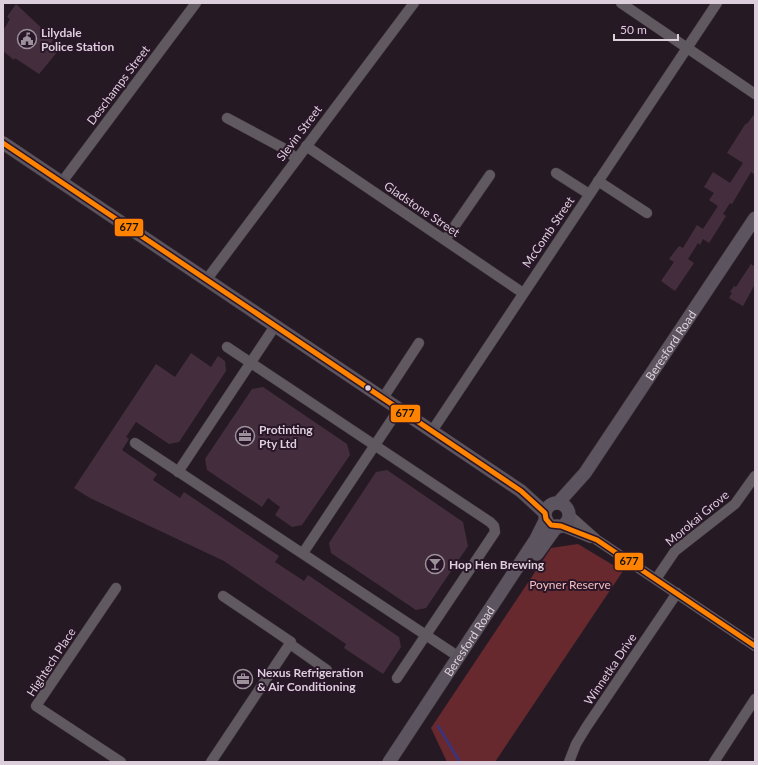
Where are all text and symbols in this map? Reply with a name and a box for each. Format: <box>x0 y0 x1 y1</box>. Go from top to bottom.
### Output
scale bar <box>614 16 678 42</box>
text: 50 m <box>620 22 647 37</box>
place label: Lilydale Police Station <box>41 25 114 54</box>
public building icon: Lilydale Police Station <box>16 28 38 50</box>
street label: Deschamps Street <box>83 42 153 128</box>
street label: Slevin Street <box>273 102 325 164</box>
street label: Gladstone Street <box>381 178 463 240</box>
street label: McComb Street <box>519 193 578 270</box>
line badge: 677 <box>114 218 144 237</box>
text: 677 <box>119 220 139 233</box>
street label: Beresford Road <box>641 307 699 383</box>
unlabelled marker <box>363 383 373 393</box>
line badge: 677 <box>390 404 421 423</box>
text: 677 <box>395 406 415 419</box>
place label: Protinting Pty Ltd <box>259 422 313 451</box>
office icon: Protinting Pty Ltd <box>234 425 256 447</box>
street label: Morokai Grove <box>662 487 732 549</box>
line badge: 677 <box>614 552 644 571</box>
bar icon: Hop Hen Brewing <box>424 553 446 575</box>
text: 677 <box>619 554 639 567</box>
place label: Hop Hen Brewing <box>449 557 545 572</box>
park label: Poyner Reserve <box>529 577 611 592</box>
street label: Beresford Road <box>440 603 497 679</box>
street label: Hightech Place <box>23 625 79 699</box>
street label: Winnetka Drive <box>581 630 639 708</box>
place label: Nexus Refrigeration & Air Conditioning <box>257 665 364 694</box>
office icon: Nexus Refrigeration & Air Conditioning <box>232 668 254 690</box>

